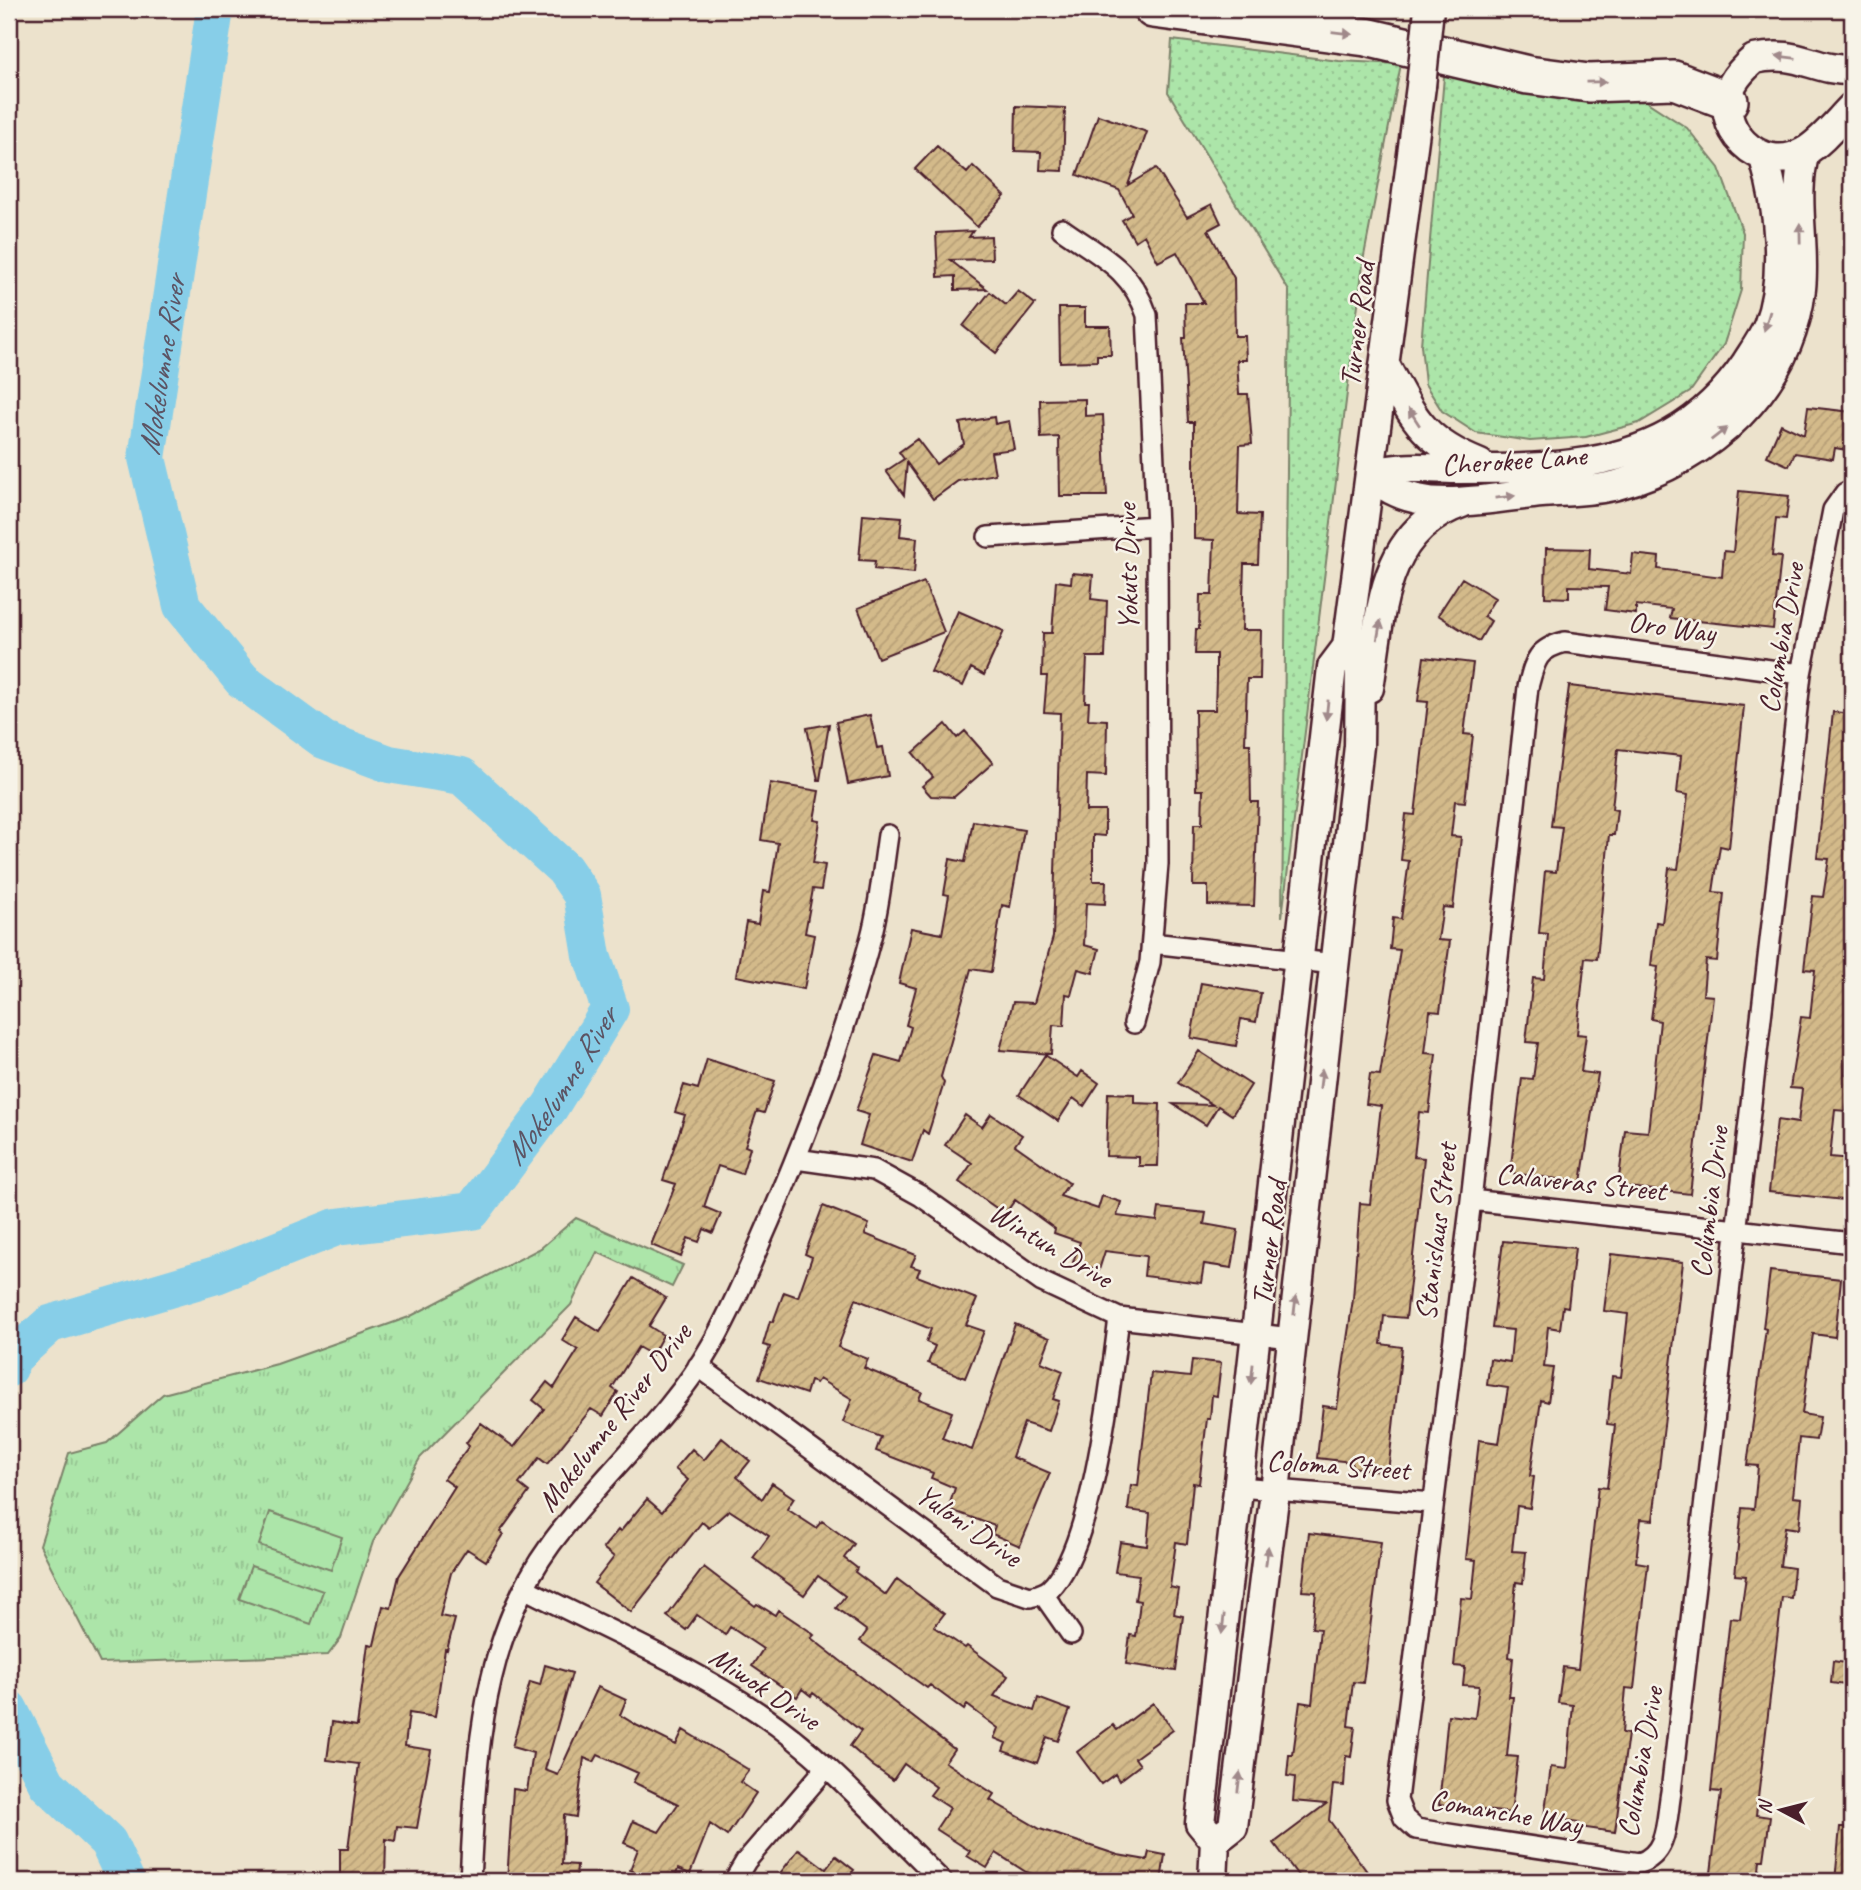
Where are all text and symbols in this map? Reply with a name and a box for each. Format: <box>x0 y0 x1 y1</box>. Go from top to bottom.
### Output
one-way arrow <box>1331 28 1353 39</box>
one-way arrow <box>1775 51 1797 62</box>
one-way arrow <box>1585 76 1607 88</box>
one-way arrow <box>1794 221 1805 243</box>
street label: Turner Road <box>1330 255 1384 389</box>
water label: Mokelumne River <box>128 268 196 457</box>
one-way arrow <box>1762 311 1772 332</box>
one-way arrow <box>1408 407 1421 427</box>
one-way arrow <box>1710 428 1728 442</box>
street label: Cherokee Lane <box>1440 436 1590 484</box>
one-way arrow <box>1494 491 1516 502</box>
street label: Yokuts Drive <box>1107 501 1147 631</box>
street label: Columbia Drive <box>1749 558 1813 716</box>
street label: Oro Way <box>1626 602 1720 652</box>
one-way arrow <box>1374 619 1385 641</box>
one-way arrow <box>1322 699 1333 721</box>
water label: Mokelumne River <box>494 995 630 1173</box>
one-way arrow <box>1316 1068 1327 1090</box>
street label: Columbia Drive <box>1681 1122 1737 1280</box>
street label: Stanislaus Street <box>1406 1138 1466 1323</box>
street label: Calaveras Street <box>1494 1154 1671 1210</box>
street label: Turner Road <box>1242 1174 1296 1308</box>
street label: Wintun Drive <box>982 1193 1121 1298</box>
one-way arrow <box>1290 1294 1301 1316</box>
street label: Mokelumne River Drive <box>528 1313 701 1519</box>
one-way arrow <box>1247 1363 1258 1385</box>
street label: Coloma Street <box>1265 1441 1414 1489</box>
street label: Yuloni Drive <box>909 1475 1031 1576</box>
one-way arrow <box>1262 1545 1273 1567</box>
one-way arrow <box>1218 1613 1229 1635</box>
street label: Miwok Drive <box>702 1637 829 1740</box>
street label: Columbia Drive <box>1608 1682 1672 1840</box>
one-way arrow <box>1233 1770 1244 1792</box>
north arrow <box>1745 1774 1815 1844</box>
street label: Comanche Way <box>1427 1780 1587 1844</box>
text: N <box>1752 1798 1778 1815</box>

